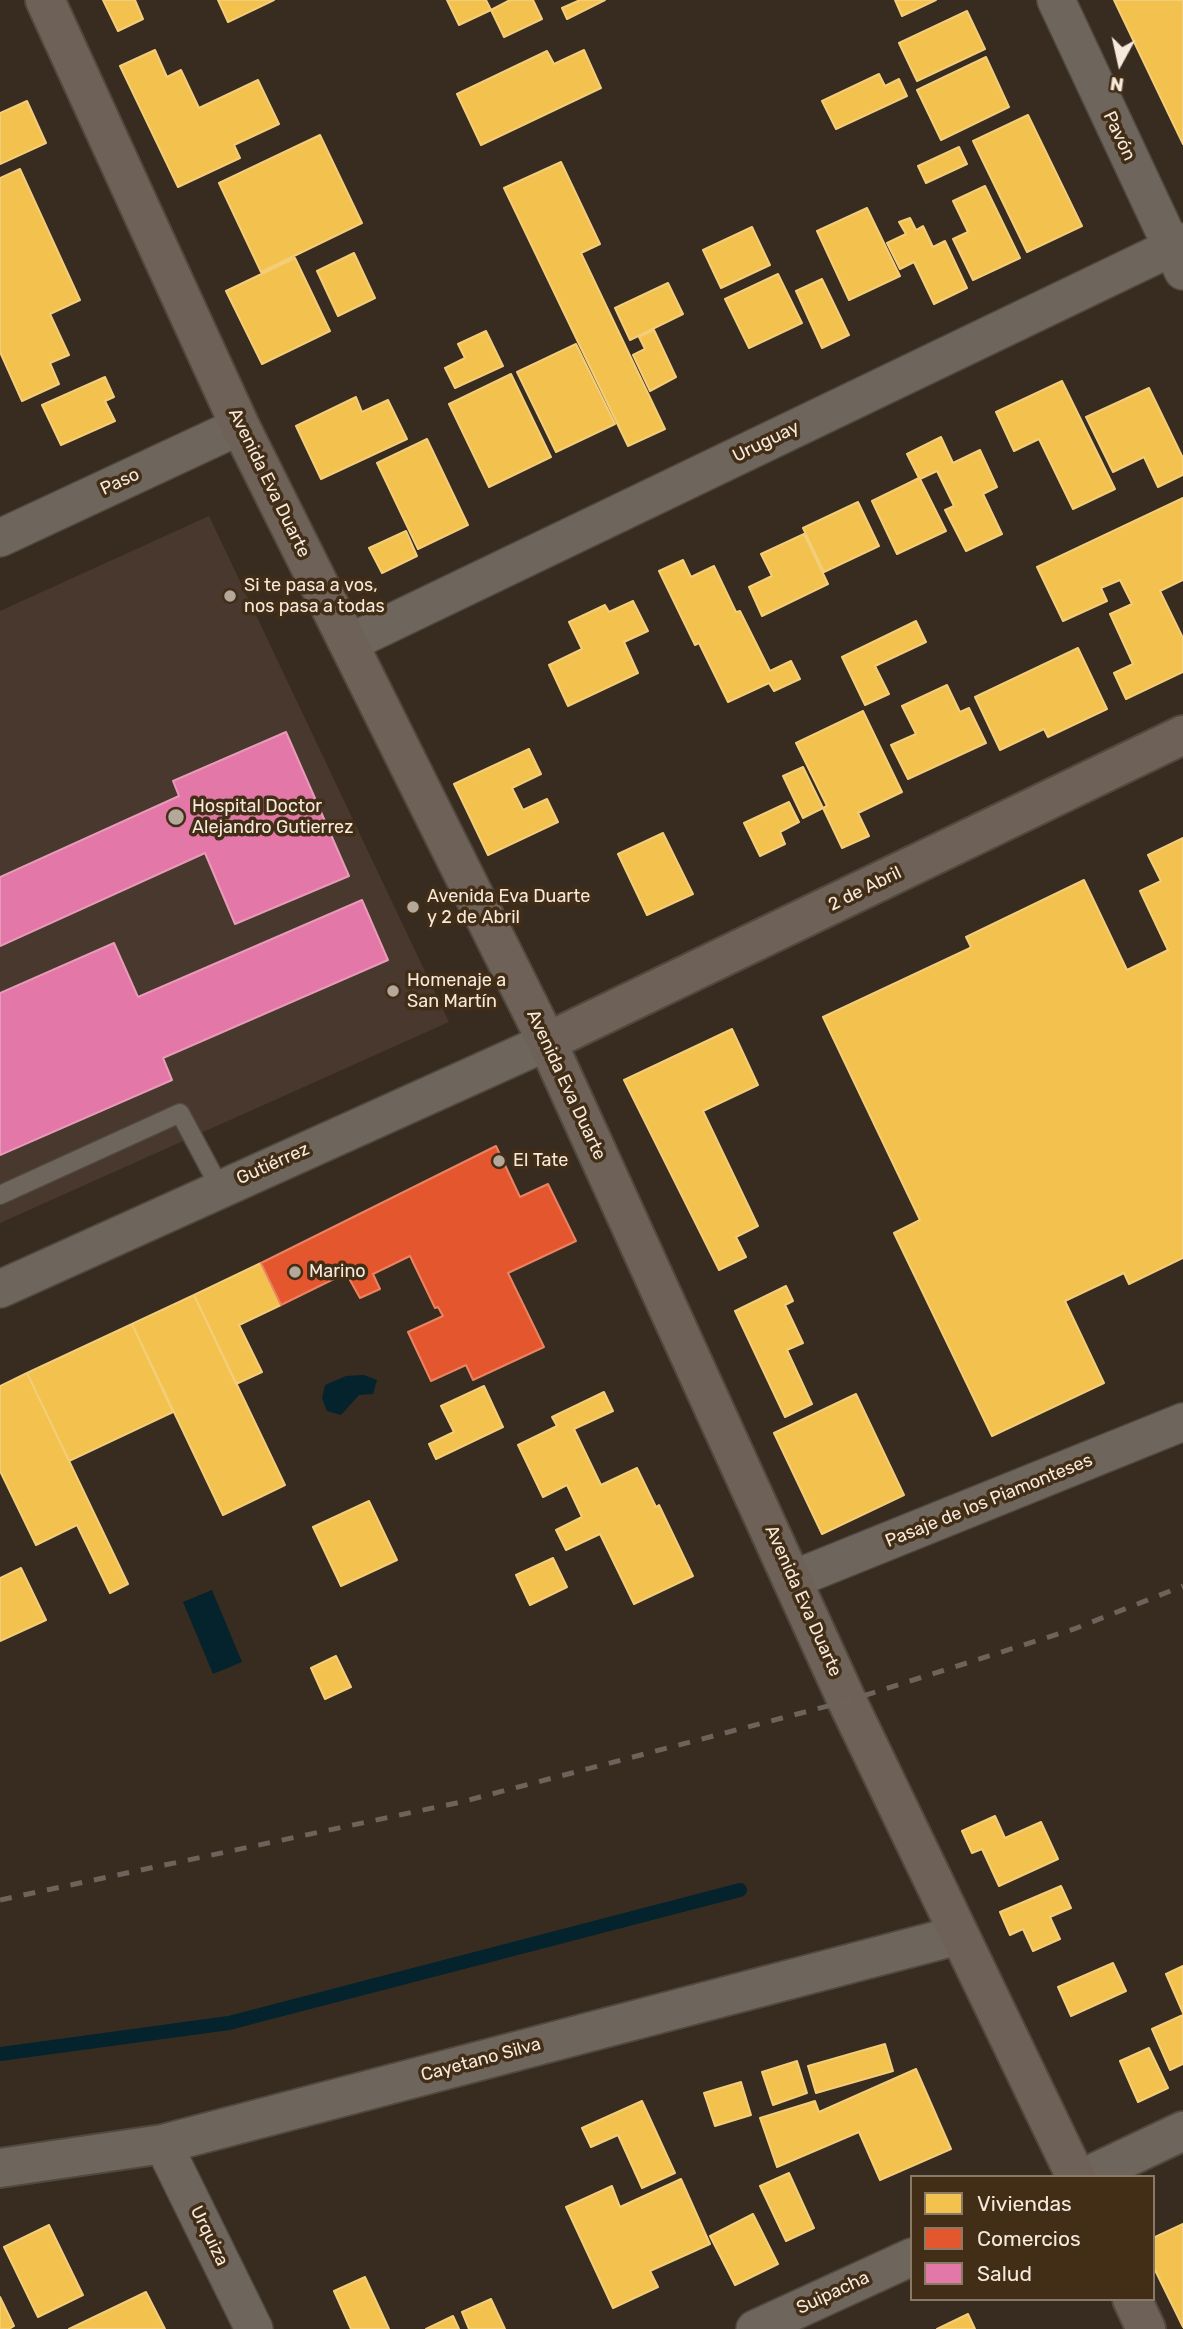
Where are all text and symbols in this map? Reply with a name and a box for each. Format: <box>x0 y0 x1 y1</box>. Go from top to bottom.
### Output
north arrow <box>1085 28 1155 98</box>
text: N <box>1109 72 1125 97</box>
street label: Pavón <box>1098 108 1140 164</box>
street label: Avenida Eva Duarte <box>224 405 314 561</box>
street label: Uruguay <box>729 417 803 467</box>
street label: Paso <box>97 464 143 500</box>
place label: Si te pasa a vos, nos pasa a todas <box>244 575 385 618</box>
marker: Si te pasa a vos, nos pasa a todas <box>222 588 238 604</box>
place label: Hospital Doctor Alejandro Gutierrez <box>192 796 353 838</box>
marker: Hospital Doctor Alejandro Gutierrez <box>166 807 186 827</box>
street label: 2 de Abril <box>825 862 905 916</box>
place label: Avenida Eva Duarte y 2 de Abril <box>427 886 590 928</box>
marker: Avenida Eva Duarte y 2 de Abril <box>405 899 421 915</box>
place label: Homenaje a San Martín <box>407 970 506 1012</box>
marker: Homenaje a San Martín <box>385 983 401 999</box>
street label: Avenida Eva Duarte <box>522 1006 610 1164</box>
street label: Gutiérrez <box>233 1138 313 1190</box>
place label: El Tate <box>513 1150 568 1172</box>
marker: El Tate <box>491 1153 507 1169</box>
place label: Marino <box>309 1261 366 1283</box>
marker: Marino <box>287 1264 303 1280</box>
street label: Pasaje de los Piamonteses <box>882 1449 1096 1553</box>
street label: Avenida Eva Duarte <box>760 1522 846 1680</box>
street label: Cayetano Silva <box>419 2034 543 2086</box>
legend <box>910 2175 1155 2301</box>
text: Viviendas <box>977 2191 1072 2216</box>
street label: Urquiza <box>185 2202 233 2270</box>
text: Comercios <box>977 2226 1081 2251</box>
text: Salud <box>977 2261 1032 2286</box>
street label: Suipacha <box>793 2267 873 2319</box>

